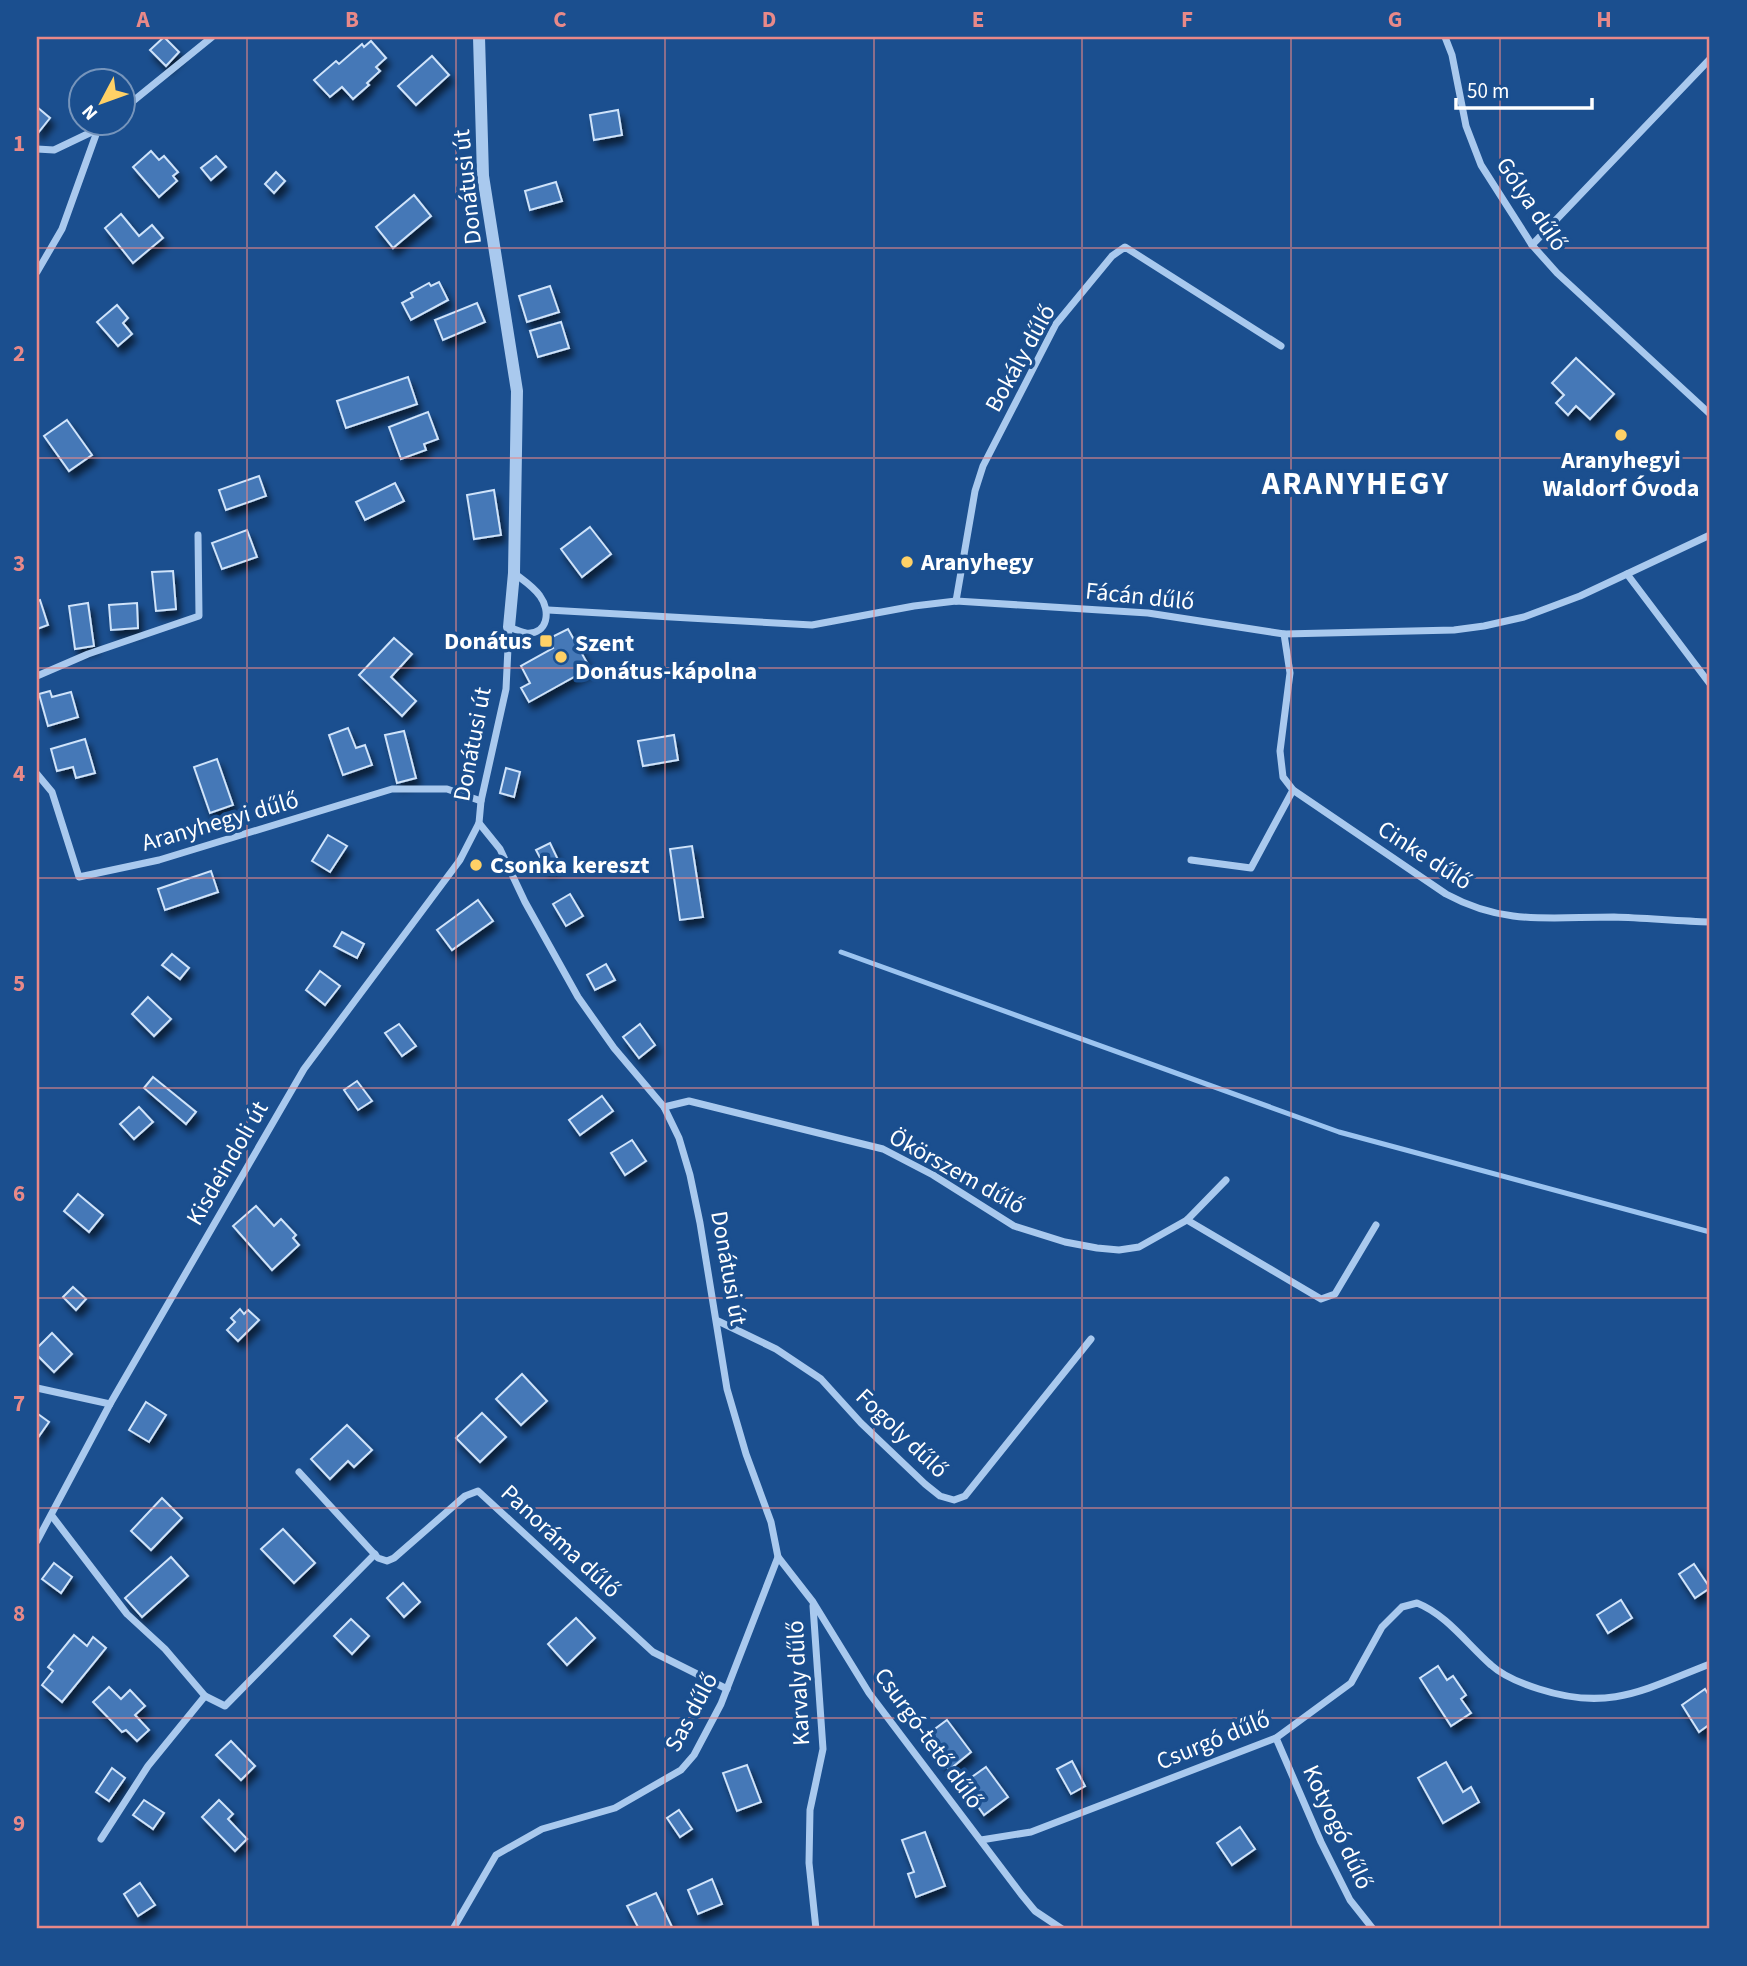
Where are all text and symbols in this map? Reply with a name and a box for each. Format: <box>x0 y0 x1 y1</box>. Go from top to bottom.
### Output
text: A <box>135 3 150 36</box>
text: B <box>345 3 359 36</box>
text: C <box>553 3 567 36</box>
text: D <box>762 3 776 36</box>
text: E <box>972 3 984 36</box>
text: F <box>1181 3 1193 36</box>
text: G <box>1388 3 1402 36</box>
text: H <box>1596 3 1612 36</box>
north arrow <box>66 66 136 136</box>
scale bar <box>1456 66 1593 110</box>
text: 50 m <box>1467 76 1509 106</box>
text: N <box>76 99 105 126</box>
text: 1 <box>13 127 25 160</box>
street label: Donátusi út <box>444 128 491 246</box>
street label: Gólya dűlő <box>1487 150 1576 258</box>
street label: Bokály dűlő <box>976 298 1064 419</box>
text: 2 <box>13 337 25 370</box>
marker: Aranyhegyi Waldorf Óvoda <box>1613 427 1629 443</box>
place label: Aranyhegyi Waldorf Óvoda <box>1543 443 1699 506</box>
district label: ARANYHEGY <box>1261 461 1450 507</box>
place label: Aranyhegy <box>920 545 1034 580</box>
text: 3 <box>13 547 25 580</box>
marker: Aranyhegy <box>899 554 915 570</box>
street label: Fácán dűlő <box>1084 573 1196 620</box>
place label: Donátus <box>444 624 532 659</box>
place label: Szent Donátus-kápolna <box>575 626 757 689</box>
marker: Donátus <box>538 633 554 649</box>
marker: Szent Donátus-kápolna <box>553 649 569 665</box>
street label: Donátusi út <box>444 684 501 804</box>
text: 4 <box>13 757 25 790</box>
street label: Aranyhegyi dűlő <box>138 782 303 861</box>
street label: Cinke dűlő <box>1371 812 1479 899</box>
place label: Csonka kereszt <box>490 848 650 883</box>
marker: Csonka kereszt <box>468 857 484 873</box>
text: 5 <box>13 967 25 1000</box>
street label: Kisdeindoli út <box>178 1095 277 1232</box>
street label: Ökörszem dűlő <box>882 1120 1031 1223</box>
text: 6 <box>13 1177 25 1210</box>
street label: Donátusi út <box>701 1208 756 1328</box>
street label: Fogoly dűlő <box>847 1380 956 1487</box>
text: 7 <box>13 1387 25 1420</box>
street label: Panoráma dűlő <box>493 1476 629 1606</box>
text: 8 <box>13 1597 25 1630</box>
street label: Karvaly dűlő <box>778 1619 819 1746</box>
street label: Csurgó-tető dűlő <box>865 1660 992 1816</box>
street label: Sas dűlő <box>656 1666 727 1758</box>
street label: Csurgó dűlő <box>1151 1702 1275 1779</box>
street label: Kotyogó dűlő <box>1293 1759 1382 1895</box>
text: 9 <box>13 1807 25 1840</box>

